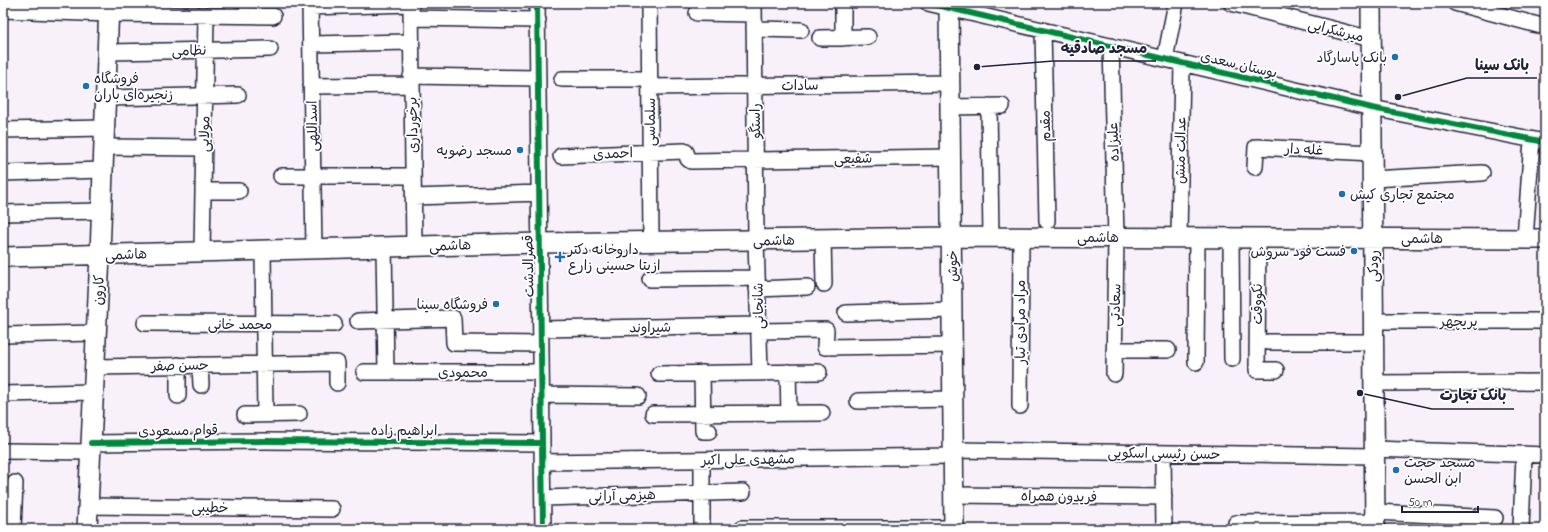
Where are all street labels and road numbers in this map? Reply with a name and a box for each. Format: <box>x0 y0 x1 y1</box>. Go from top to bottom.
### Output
street label: میرشکرایی <box>1305 14 1366 49</box>
street label: نظامی <box>171 41 207 62</box>
street label: بوستان سعدی <box>1198 46 1279 84</box>
street label: سادات <box>781 76 819 97</box>
street label: برخورداری <box>403 97 424 153</box>
street label: سلماسی <box>641 98 662 146</box>
street label: اسداللهی <box>303 100 324 152</box>
street label: راستگو <box>746 103 767 140</box>
street label: مقدم <box>1036 110 1057 142</box>
street label: مولایی <box>195 116 216 152</box>
street label: عدالت منش <box>1170 116 1193 184</box>
street label: علیزاده <box>1103 122 1126 162</box>
street label: غله دار <box>1283 139 1324 162</box>
street label: احمدی <box>593 143 634 166</box>
street label: شفیعی <box>834 149 872 170</box>
street label: هاشمی <box>1077 228 1119 249</box>
street label: هاشمی <box>1401 229 1443 250</box>
street label: هاشمی <box>753 231 795 252</box>
street label: قصرالدشت <box>518 234 541 297</box>
street label: هاشمی <box>429 235 471 258</box>
street label: هاشمی <box>105 244 147 267</box>
street label: خوش <box>943 250 964 282</box>
street label: رودکی <box>1364 250 1385 282</box>
street label: کارون <box>88 274 111 306</box>
street label: مراد مرادی تبار <box>1011 280 1032 365</box>
street label: شانجانی <box>749 283 770 329</box>
street label: سعادتی <box>1106 283 1127 327</box>
street label: نکووقت <box>1248 284 1269 324</box>
street label: پریچهر <box>1439 312 1478 333</box>
street label: محمد خانی <box>208 315 272 336</box>
street label: شیراوند <box>629 318 671 339</box>
street label: حسن صفر <box>150 355 209 378</box>
street label: محمودی <box>438 363 488 384</box>
street label: قوام مسعودی <box>138 420 218 443</box>
street label: ابراهیم زاده <box>371 421 437 442</box>
street label: حسن رئیسی اسکویی <box>1107 443 1221 466</box>
street label: مشهدی علی اکبر <box>700 449 795 472</box>
street label: هیزمی آرانی <box>588 485 656 508</box>
street label: فریدون همراه <box>1021 486 1097 509</box>
street label: خطیبی <box>191 498 229 519</box>

